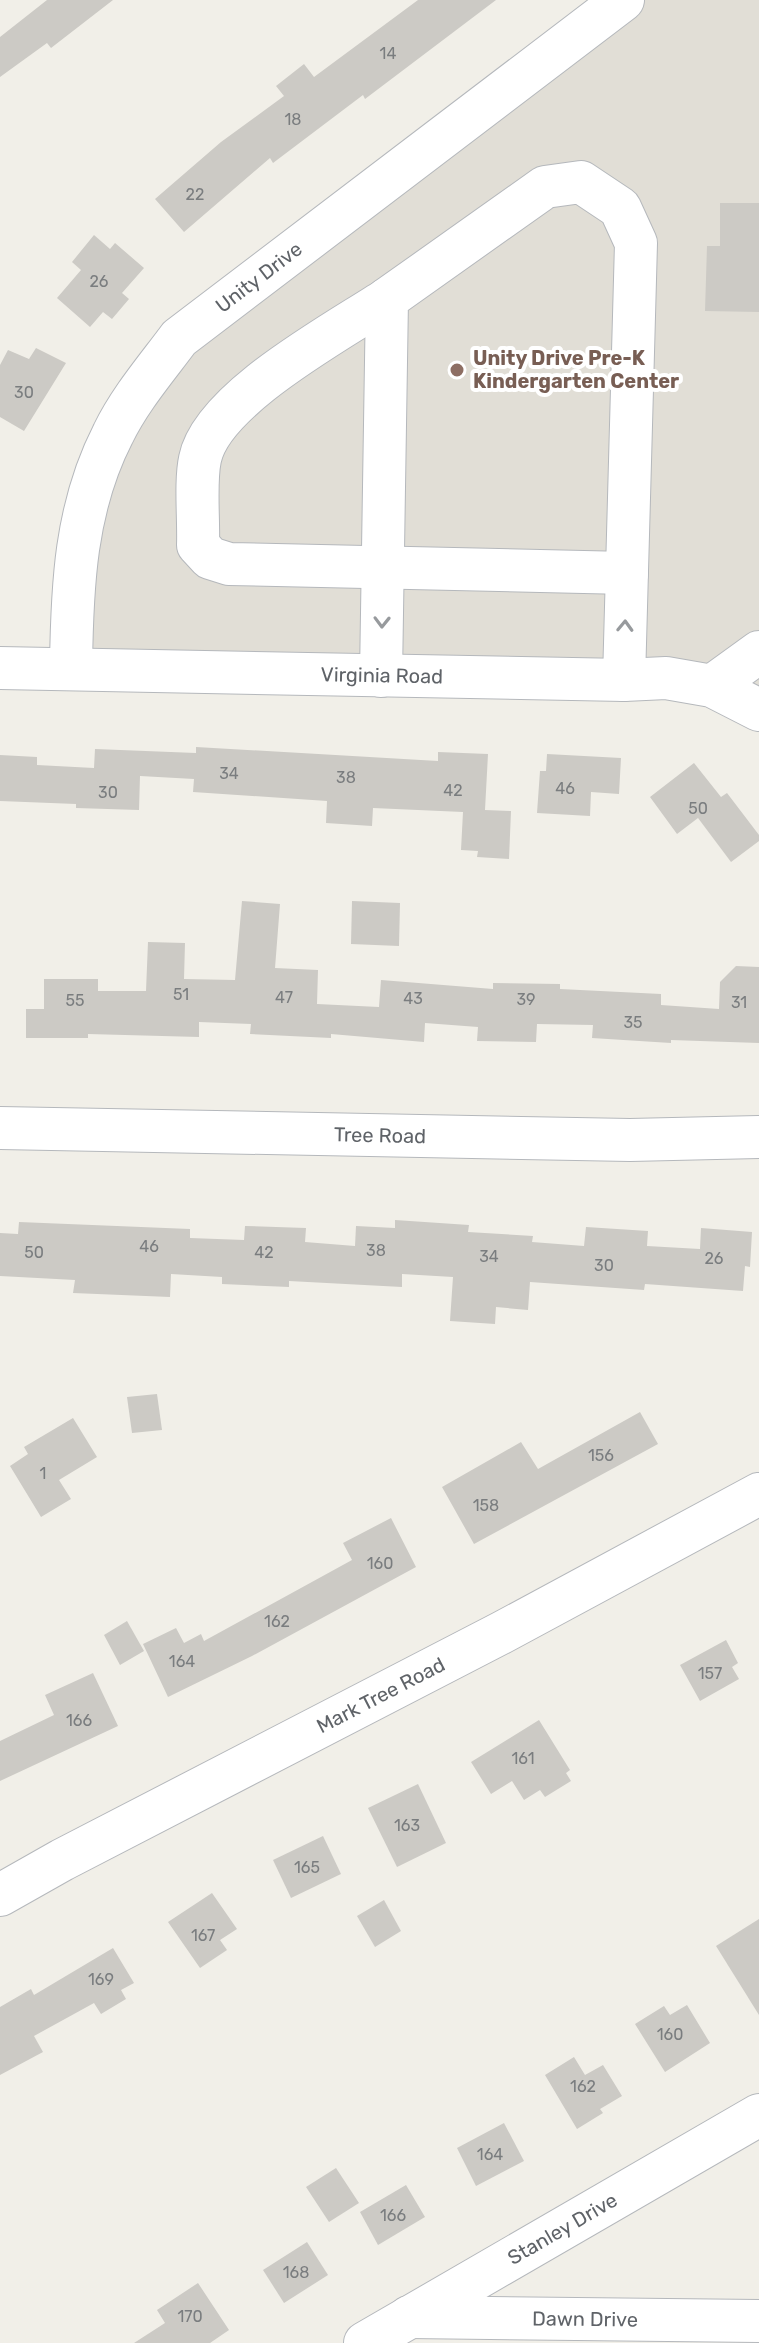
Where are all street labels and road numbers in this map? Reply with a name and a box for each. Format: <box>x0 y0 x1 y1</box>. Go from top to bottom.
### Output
street label: Unity Drive <box>211 237 307 318</box>
street label: Virginia Road <box>320 662 443 689</box>
street label: Tree Road <box>334 1122 426 1148</box>
street label: Mark Tree Road <box>313 1652 449 1738</box>
street label: Stanley Drive <box>503 2188 621 2270</box>
street label: Dawn Drive <box>532 2306 638 2332</box>

